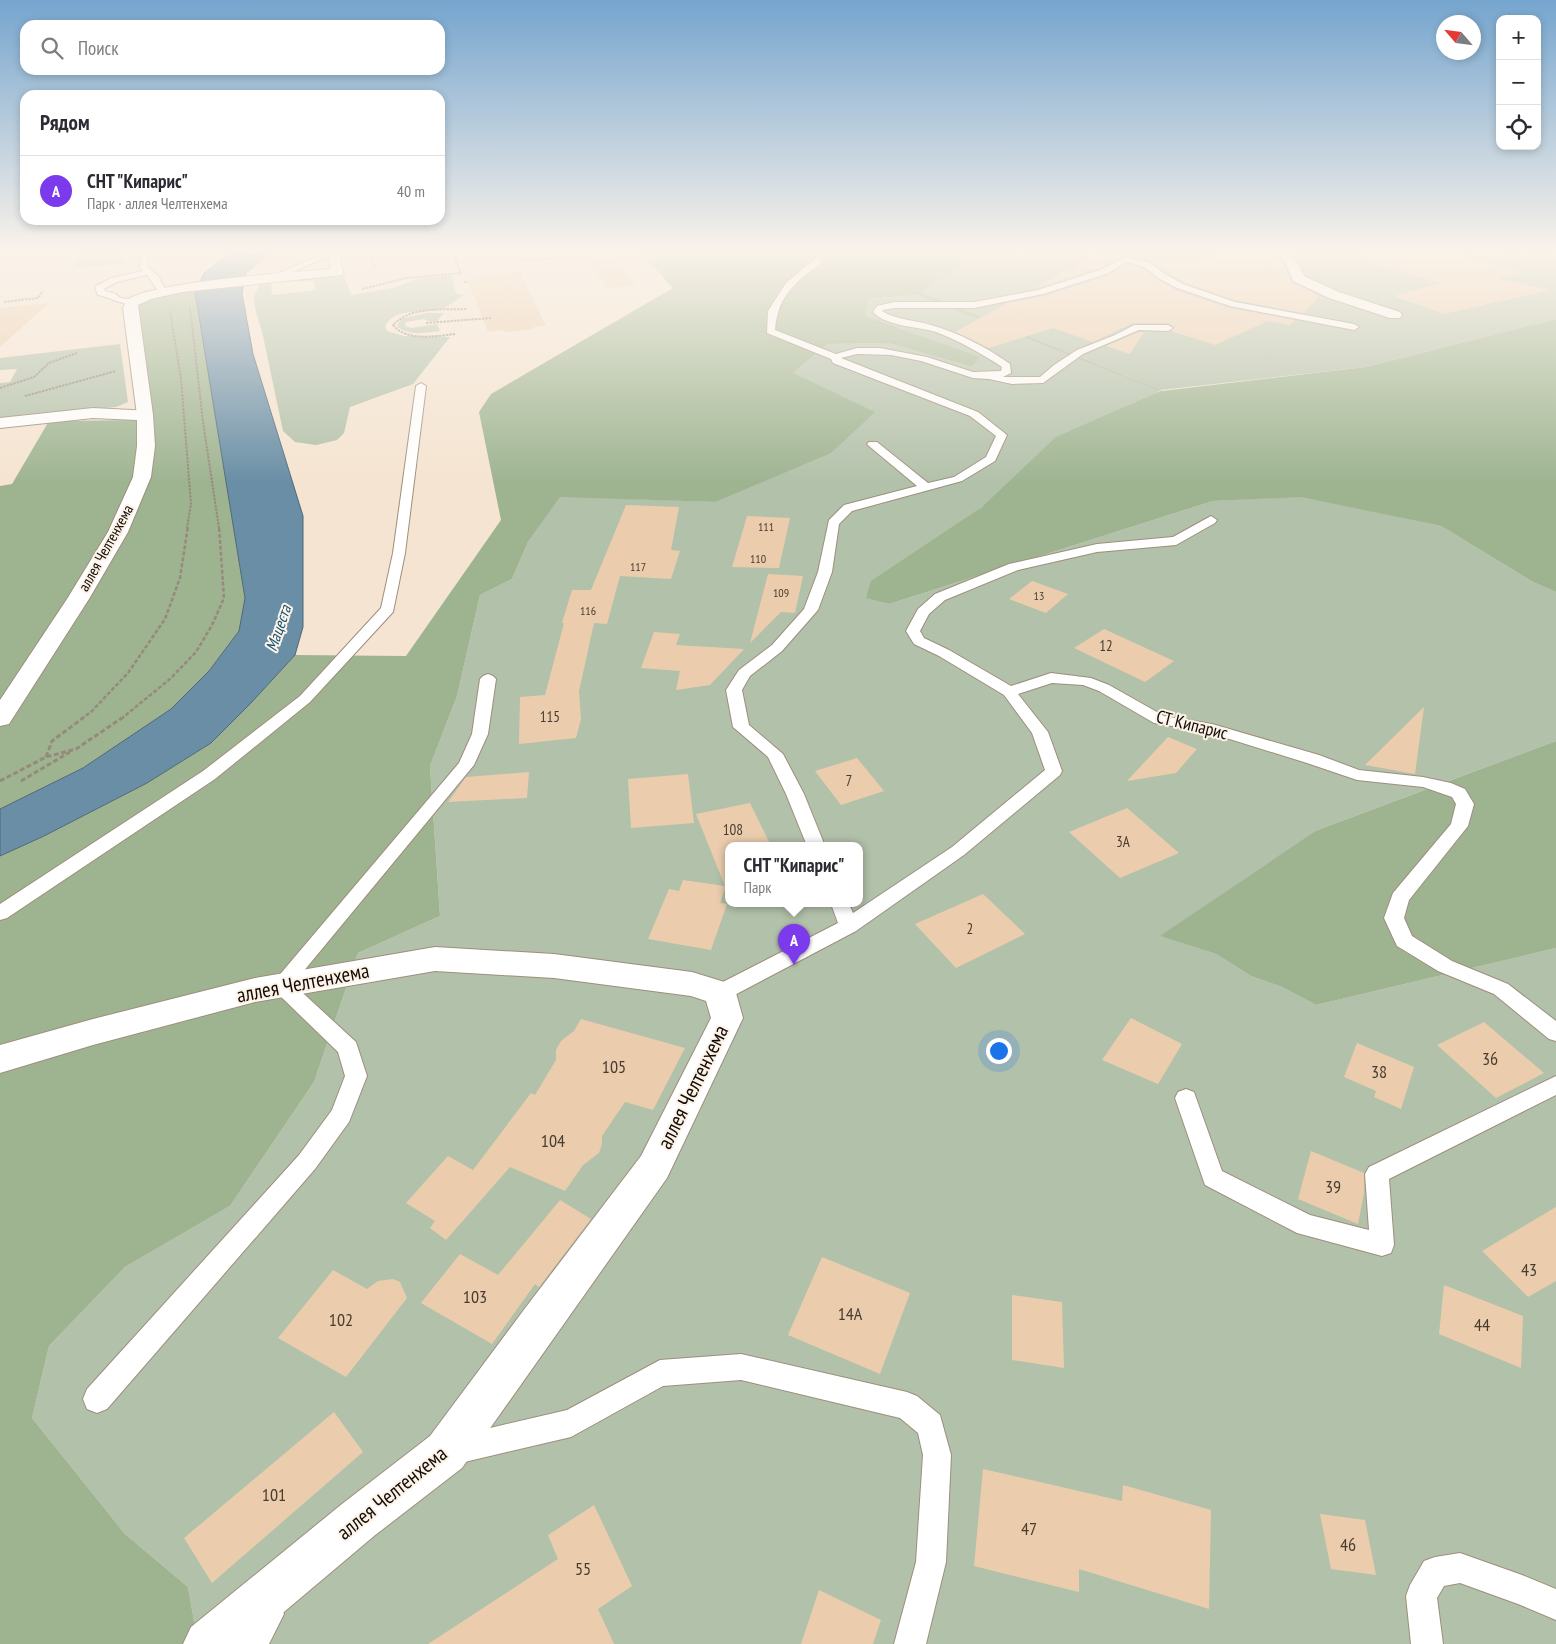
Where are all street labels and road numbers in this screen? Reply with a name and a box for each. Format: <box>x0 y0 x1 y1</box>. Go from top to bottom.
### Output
street label: аллея Челтенхема <box>74 501 137 594</box>
street label: СТ Кипарис <box>1154 705 1231 745</box>
street label: аллея Челтенхема <box>234 956 371 1009</box>
street label: аллея Челтенхема <box>651 1020 734 1153</box>
street label: аллея Челтенхема <box>331 1440 452 1545</box>

